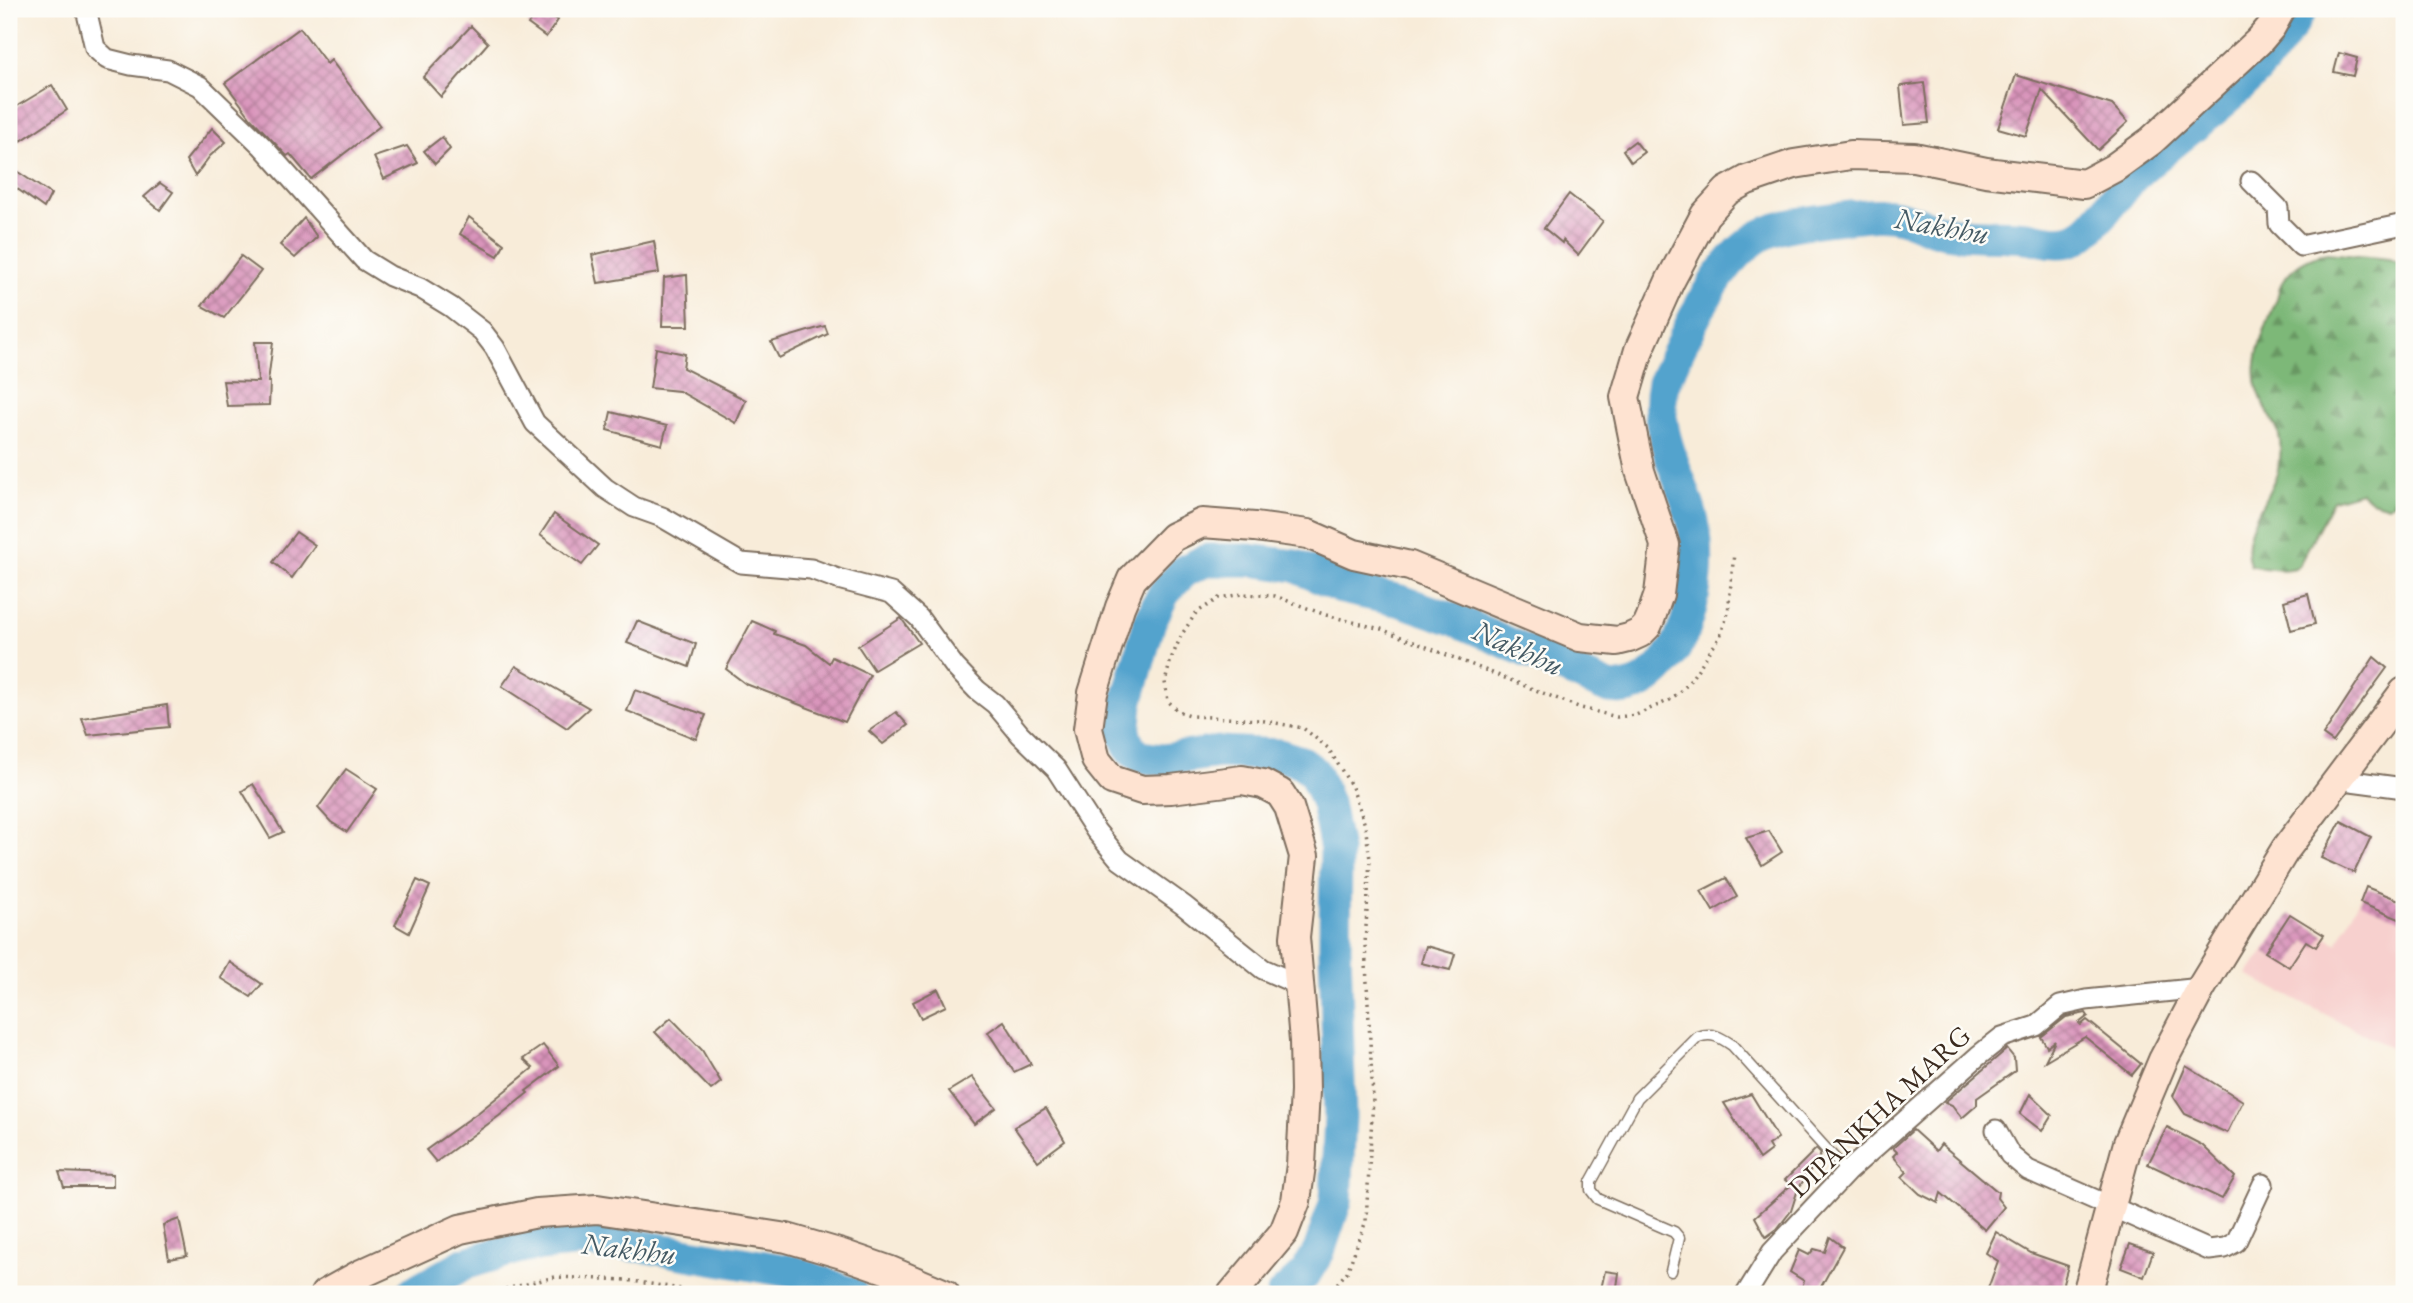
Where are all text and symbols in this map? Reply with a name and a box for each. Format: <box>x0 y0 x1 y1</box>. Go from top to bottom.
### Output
water label: Nakhhu <box>1891 198 1992 253</box>
water label: Nakhhu <box>1466 610 1570 685</box>
street label: DIPANKHA MARG <box>1780 1017 1978 1205</box>
water label: Nakhhu <box>579 1223 679 1274</box>

